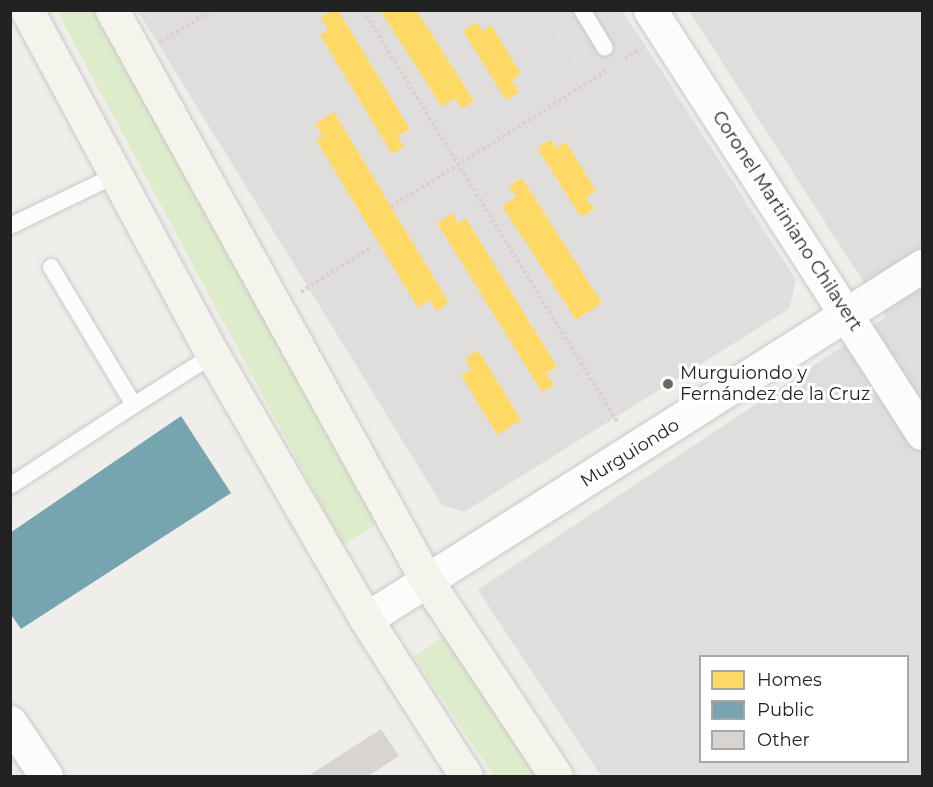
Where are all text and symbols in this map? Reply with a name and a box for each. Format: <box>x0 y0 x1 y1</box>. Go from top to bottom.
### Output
street label: Coronel Martiniano Chilavert <box>708 107 866 335</box>
place label: Murguiondo y Fernández de la Cruz <box>680 363 870 406</box>
marker: Murguiondo y Fernández de la Cruz <box>661 377 675 391</box>
street label: Murguiondo <box>577 414 683 492</box>
legend <box>699 655 909 763</box>
text: Homes <box>757 669 822 691</box>
text: Public <box>757 699 814 721</box>
text: Other <box>757 729 810 751</box>

